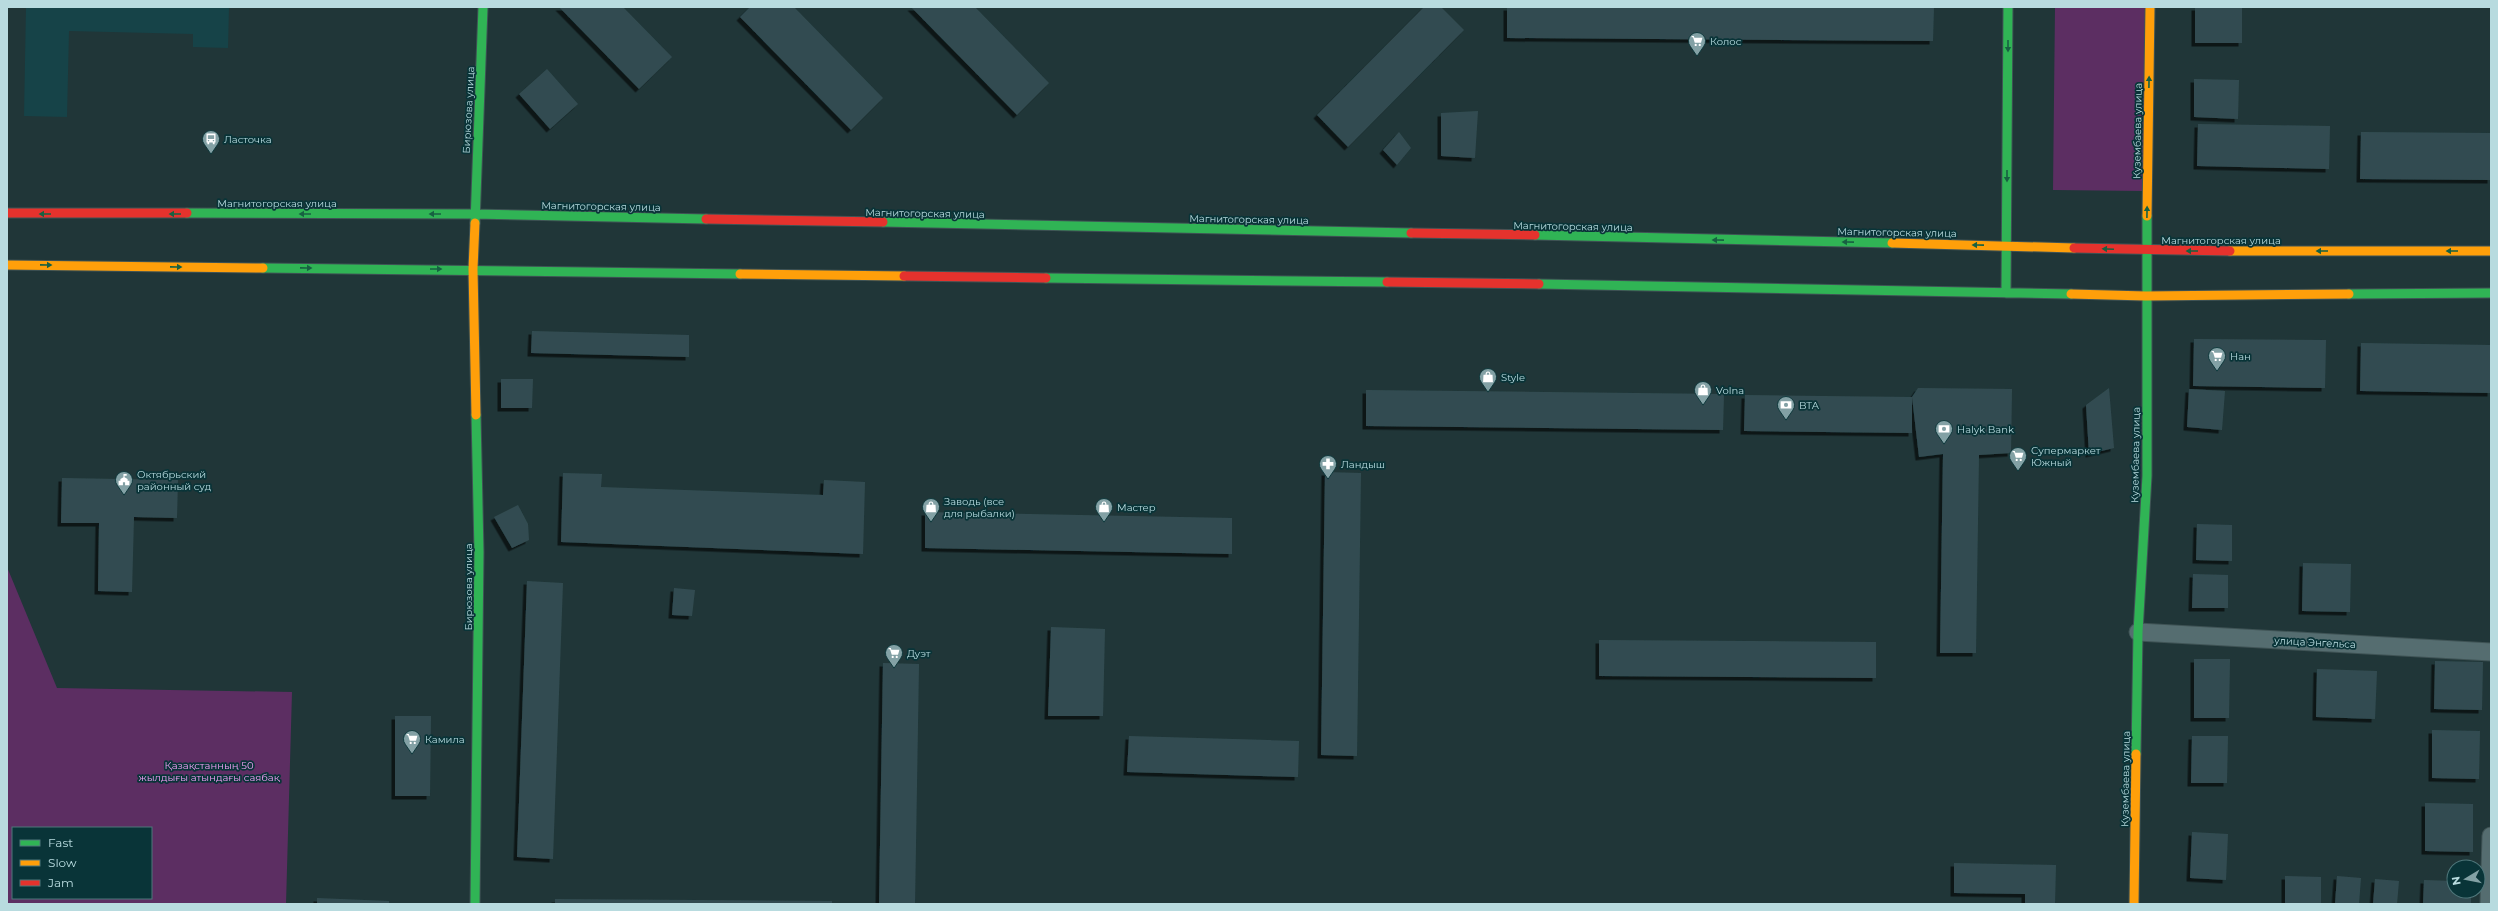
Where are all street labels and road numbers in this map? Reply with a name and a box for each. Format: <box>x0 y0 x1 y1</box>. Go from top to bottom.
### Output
street label: Бирюзова улица <box>460 66 477 154</box>
street label: Кузембаева улица <box>2130 83 2145 179</box>
street label: Магнитогорская улица <box>217 197 337 210</box>
street label: Магнитогорская улица <box>541 199 661 214</box>
street label: Магнитогорская улица <box>865 206 985 221</box>
street label: Магнитогорская улица <box>1189 212 1309 227</box>
street label: Магнитогорская улица <box>1513 219 1633 234</box>
street label: Магнитогорская улица <box>1837 225 1957 240</box>
street label: Магнитогорская улица <box>2161 234 2281 247</box>
street label: Кузембаева улица <box>2128 407 2143 503</box>
street label: Бирюзова улица <box>462 543 475 631</box>
street label: улица Энгельса <box>2273 634 2356 651</box>
street label: Кузембаева улица <box>2118 731 2133 827</box>

